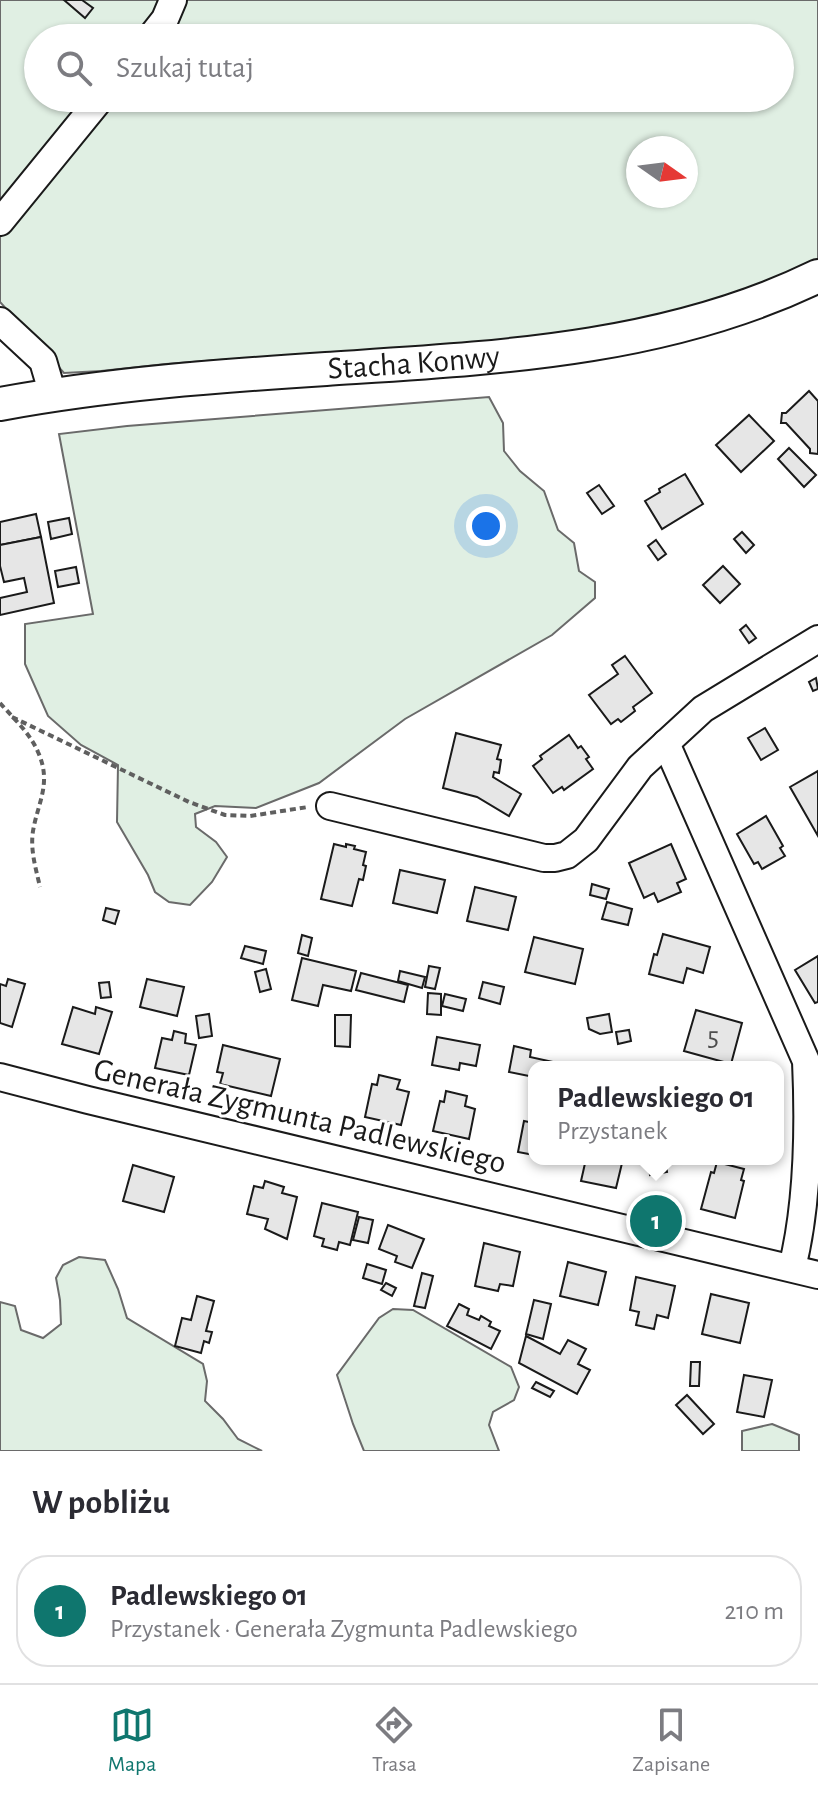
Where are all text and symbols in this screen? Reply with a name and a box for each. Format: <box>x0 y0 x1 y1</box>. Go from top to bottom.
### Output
search box <box>24 24 794 112</box>
icon: search <box>52 46 96 90</box>
text: Szukaj tutaj <box>116 53 254 83</box>
north arrow <box>626 136 698 208</box>
street label: Stacha Konwy <box>327 340 502 385</box>
your location <box>466 506 506 546</box>
house number: 5 <box>707 1023 719 1051</box>
street label: Generała Zygmunta Padlewskiego <box>91 1053 509 1179</box>
popup <box>528 1061 784 1165</box>
text: Padlewskiego 01 <box>557 1083 755 1113</box>
text: Przystanek <box>557 1118 667 1144</box>
pin: 1 <box>630 1191 682 1251</box>
text: W pobliżu <box>32 1486 170 1520</box>
text: Padlewskiego 01 <box>110 1581 308 1611</box>
text: 1 <box>55 1598 65 1624</box>
text: 210 m <box>724 1598 784 1624</box>
text: Przystanek · Generała Zygmunta Padlewskiego <box>110 1616 578 1642</box>
tab: Mapa <box>108 1703 156 1777</box>
tab: Trasa <box>372 1703 417 1777</box>
tab: Zapisane <box>632 1703 710 1777</box>

